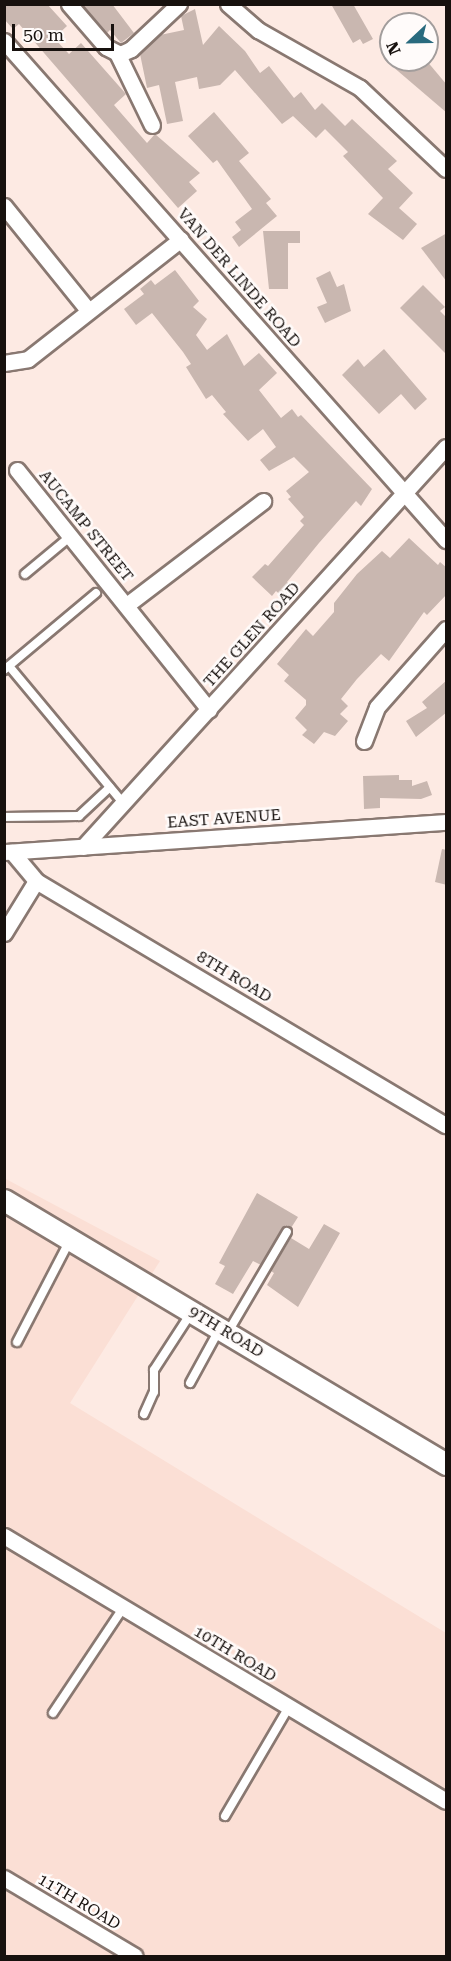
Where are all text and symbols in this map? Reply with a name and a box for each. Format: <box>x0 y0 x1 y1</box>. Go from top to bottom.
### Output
scale bar <box>15 12 117 50</box>
north arrow <box>379 12 439 72</box>
text: 50 m <box>23 24 64 45</box>
text: N <box>383 39 405 57</box>
street label: VAN DER LINDE ROAD <box>173 204 305 352</box>
street label: AUCAMP STREET <box>35 466 137 586</box>
street label: THE GLEN ROAD <box>200 579 304 691</box>
street label: EAST AVENUE <box>167 805 281 833</box>
street label: 8TH ROAD <box>193 947 275 1007</box>
street label: 9TH ROAD <box>185 1302 267 1362</box>
street label: 10TH ROAD <box>190 1622 280 1686</box>
street label: 11TH ROAD <box>34 1870 124 1934</box>

